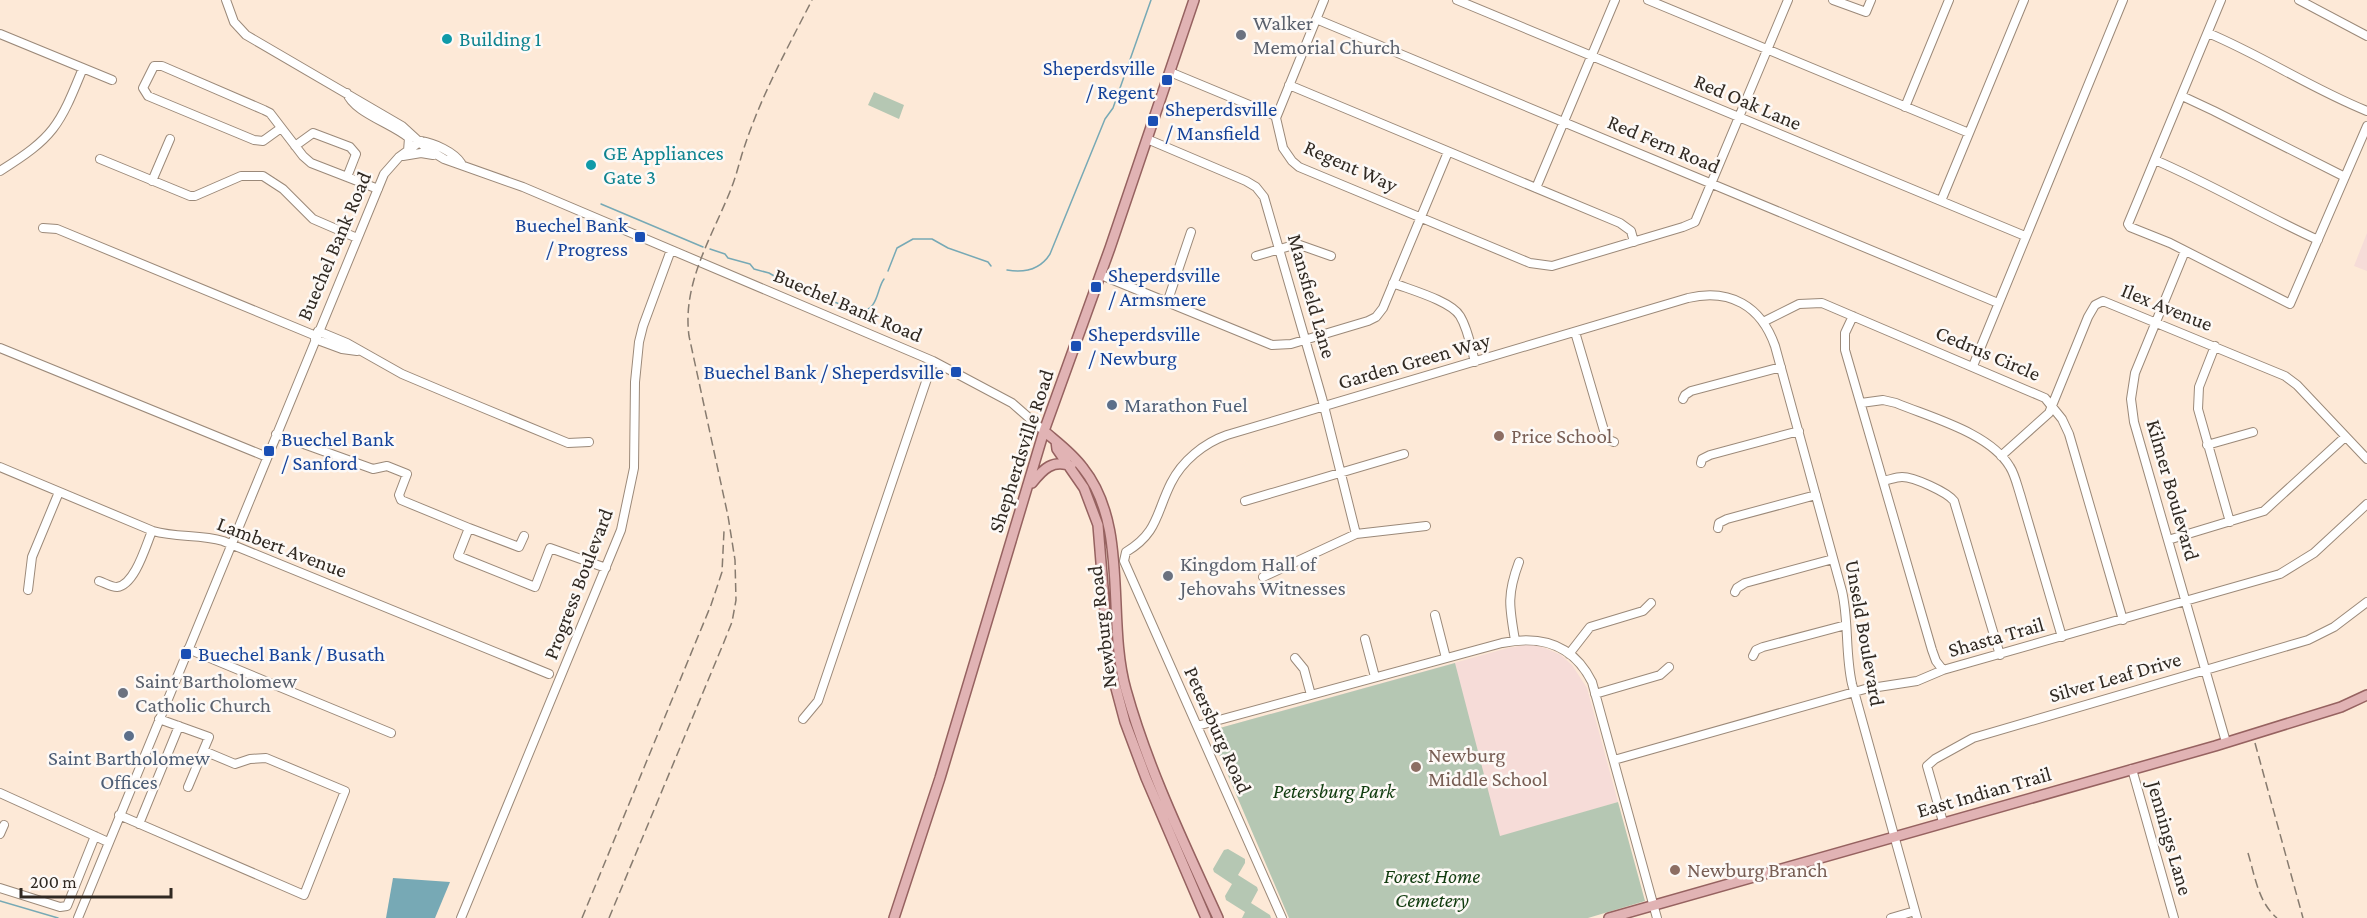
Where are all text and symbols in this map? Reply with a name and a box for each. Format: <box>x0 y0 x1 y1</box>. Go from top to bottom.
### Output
place label: Walker Memorial Church <box>1253 11 1401 59</box>
place label: Building 1 <box>459 27 542 51</box>
marker: Walker Memorial Church <box>1234 28 1248 42</box>
marker: Building 1 <box>440 32 454 46</box>
place label: Sheperdsville / Regent <box>1043 56 1156 104</box>
street label: Red Oak Lane <box>1691 69 1805 135</box>
marker: Sheperdsville / Regent <box>1160 73 1174 87</box>
place label: Sheperdsville / Mansfield <box>1165 97 1277 145</box>
street label: Red Fern Road <box>1604 110 1724 178</box>
marker: Sheperdsville / Mansfield <box>1146 114 1160 128</box>
street label: Regent Way <box>1301 135 1402 197</box>
place label: GE Appliances Gate 3 <box>603 141 724 189</box>
marker: GE Appliances Gate 3 <box>584 158 598 172</box>
street label: Buechel Bank Road <box>292 168 376 324</box>
place label: Buechel Bank / Progress <box>515 213 628 261</box>
marker: Buechel Bank / Progress <box>633 230 647 244</box>
street label: Mansfield Lane <box>1283 231 1341 361</box>
street label: Buechel Bank Road <box>770 263 926 347</box>
place label: Sheperdsville / Armsmere <box>1108 263 1220 311</box>
street label: Ilex Avenue <box>2118 278 2216 336</box>
marker: Sheperdsville / Armsmere <box>1089 280 1103 294</box>
street label: Cedrus Circle <box>1932 320 2044 386</box>
place label: Sheperdsville / Newburg <box>1088 322 1200 370</box>
street label: Garden Green Way <box>1335 328 1493 394</box>
marker: Sheperdsville / Newburg <box>1069 339 1083 353</box>
place label: Buechel Bank / Sheperdsville <box>703 360 944 384</box>
marker: Buechel Bank / Sheperdsville <box>949 365 963 379</box>
street label: Shepherdsville Road <box>983 366 1059 536</box>
place label: Marathon Fuel <box>1124 393 1248 417</box>
marker: Marathon Fuel <box>1105 398 1119 412</box>
street label: Kilmer Boulevard <box>2141 417 2205 563</box>
place label: Price School <box>1511 424 1612 448</box>
place label: Buechel Bank / Sanford <box>281 427 394 475</box>
marker: Price School <box>1492 429 1506 443</box>
marker: Buechel Bank / Sanford <box>262 444 276 458</box>
street label: Progress Boulevard <box>538 505 618 663</box>
street label: Lambert Avenue <box>214 511 350 583</box>
place label: Kingdom Hall of Jehovahs Witnesses <box>1178 552 1346 600</box>
street label: Unseld Boulevard <box>1840 558 1890 708</box>
street label: Newburg Road <box>1083 564 1121 690</box>
marker: Kingdom Hall of Jehovahs Witnesses <box>1161 569 1175 583</box>
street label: Shasta Trail <box>1945 612 2047 662</box>
place label: Buechel Bank / Busath <box>198 642 385 666</box>
marker: Buechel Bank / Busath <box>179 647 193 661</box>
street label: Silver Leaf Drive <box>2046 647 2184 707</box>
street label: Petersburg Road <box>1179 663 1257 797</box>
place label: Saint Bartholomew Catholic Church <box>135 669 298 717</box>
marker: Saint Bartholomew Catholic Church <box>116 686 130 700</box>
marker: Saint Bartholomew Offices <box>122 729 136 743</box>
place label: Newburg Middle School <box>1428 743 1548 791</box>
place label: Saint Bartholomew Offices <box>48 746 211 794</box>
marker: Newburg Middle School <box>1409 760 1423 774</box>
street label: East Indian Trail <box>1914 761 2054 823</box>
street label: Jennings Lane <box>2142 776 2198 898</box>
park label: Petersburg Park <box>1273 779 1396 803</box>
place label: Newburg Branch <box>1687 858 1828 882</box>
scale bar <box>21 861 171 899</box>
marker: Newburg Branch <box>1668 863 1682 877</box>
park label: Forest Home Cemetery <box>1384 864 1480 912</box>
text: 200 m <box>30 872 77 892</box>

